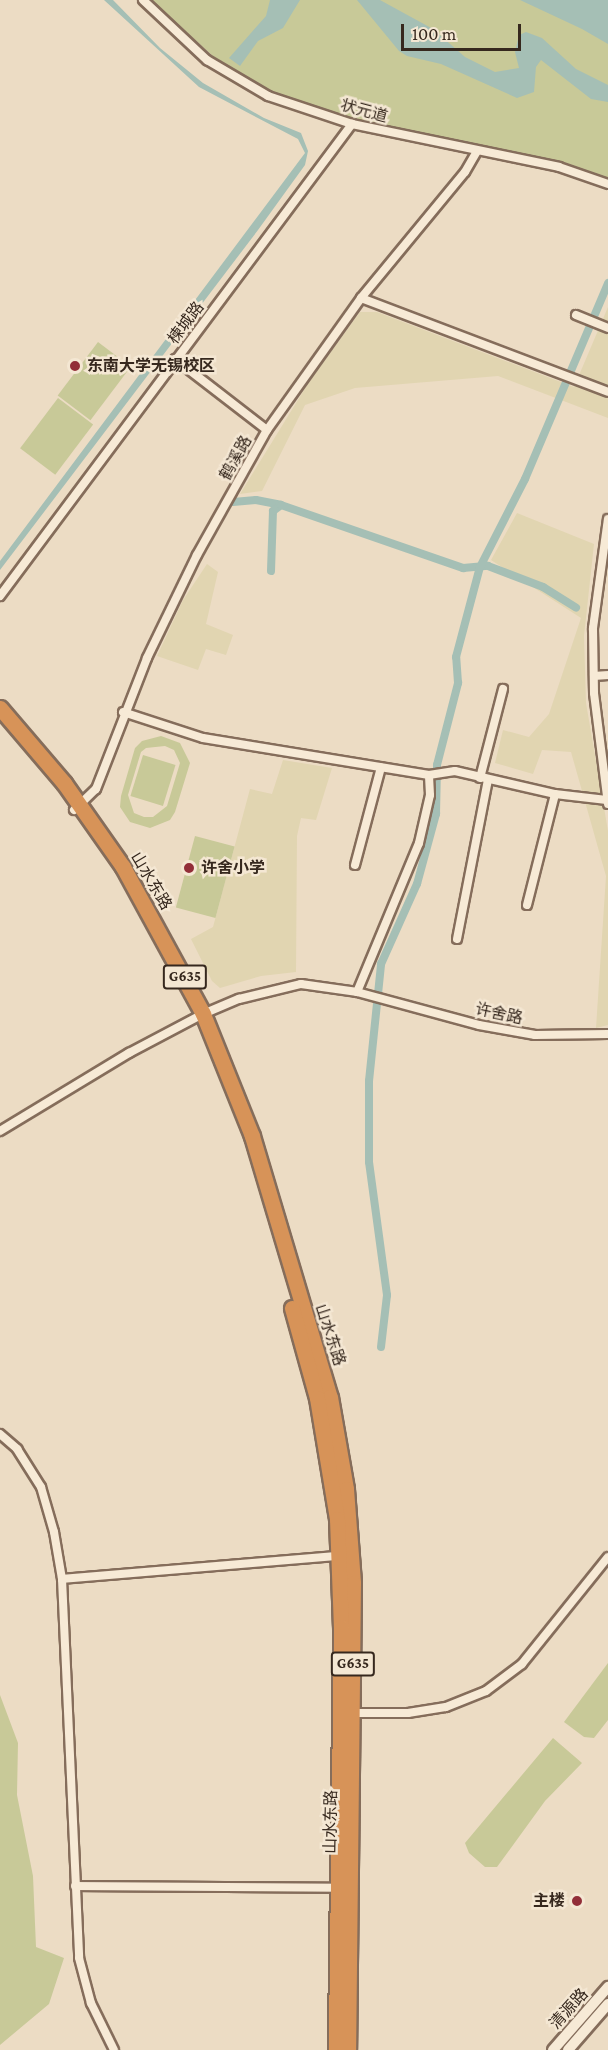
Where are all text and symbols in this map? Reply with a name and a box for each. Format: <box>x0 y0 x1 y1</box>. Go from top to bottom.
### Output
scale bar <box>404 12 524 50</box>
text: 100 m <box>412 24 456 44</box>
street label: 状元道 <box>338 96 390 126</box>
street label: 楝城路 <box>164 298 208 348</box>
place label: 东南大学无锡校区 <box>87 356 215 376</box>
marker: 东南大学无锡校区 <box>68 359 82 373</box>
street label: 鹤溪路 <box>216 432 256 484</box>
street label: 山水东路 <box>126 849 176 913</box>
place label: 许舍小学 <box>201 858 265 878</box>
marker: 许舍小学 <box>182 861 196 875</box>
road number: G635 <box>162 965 207 989</box>
street label: 许舍路 <box>474 1000 524 1028</box>
street label: 山水东路 <box>311 1302 349 1368</box>
road number: G635 <box>330 1652 376 1676</box>
street label: 山水东路 <box>321 1790 341 1854</box>
place label: 主楼 <box>533 1891 565 1911</box>
marker: 主楼 <box>570 1894 584 1908</box>
street label: 清源路 <box>546 1985 592 2033</box>

